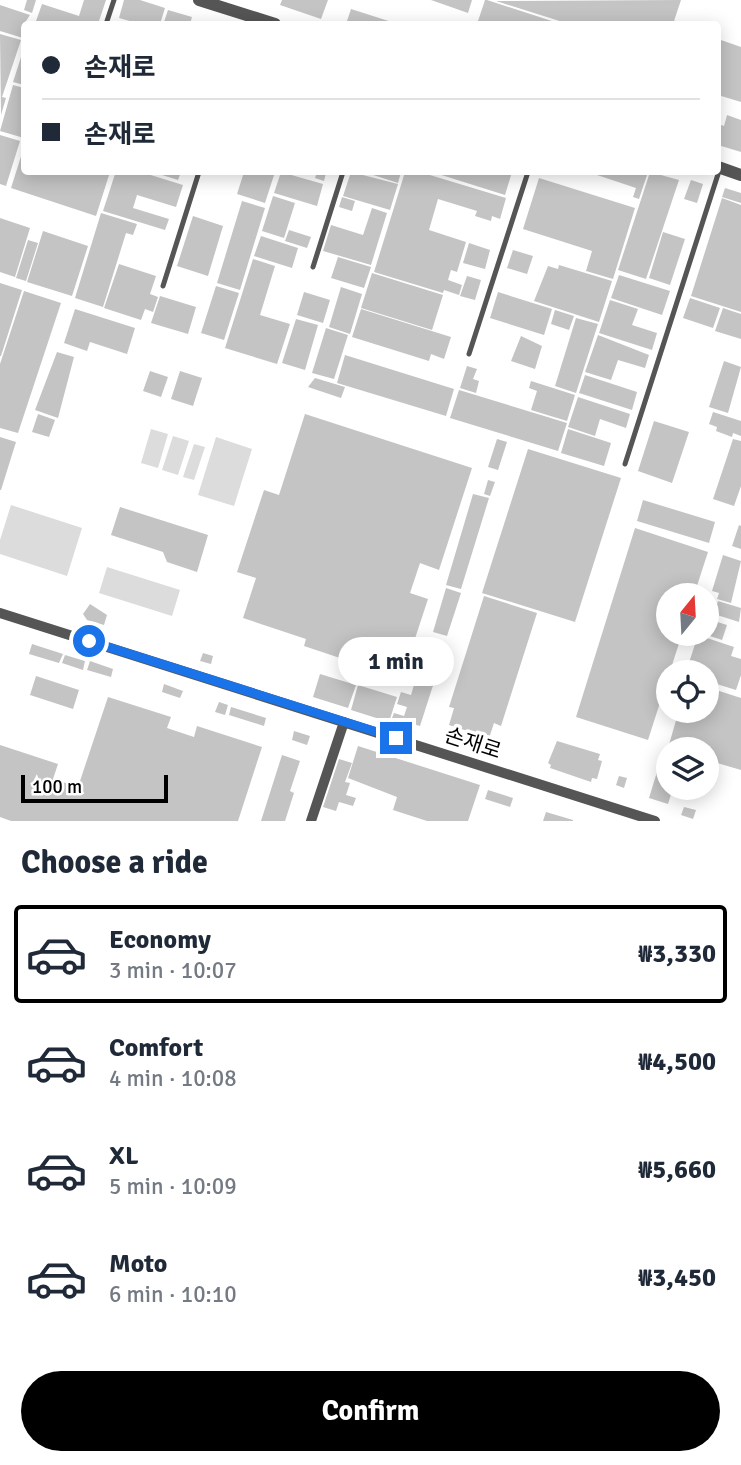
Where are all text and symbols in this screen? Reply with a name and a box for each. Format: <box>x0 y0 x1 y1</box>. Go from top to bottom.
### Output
text: 손재로 <box>84 52 156 84</box>
text: 손재로 <box>84 119 156 151</box>
north arrow <box>656 583 719 646</box>
map controls <box>656 583 719 800</box>
route start <box>73 625 105 657</box>
callout: 1 min <box>338 636 454 686</box>
text: 1 min <box>368 647 424 676</box>
button: locate <box>656 660 719 723</box>
route end <box>380 722 412 754</box>
street label: 손재로 <box>441 722 505 764</box>
button: layers <box>656 737 719 800</box>
scale bar <box>21 772 168 804</box>
text: 100 m <box>32 775 82 799</box>
text: Choose a ride <box>21 843 208 882</box>
icon: car <box>25 923 88 986</box>
text: Economy <box>109 924 211 956</box>
text: ₩3,330 <box>638 938 716 970</box>
text: 3 min · 10:07 <box>109 956 237 985</box>
icon: car <box>25 1031 88 1094</box>
text: Comfort <box>109 1032 203 1064</box>
text: ₩4,500 <box>638 1046 716 1078</box>
text: 4 min · 10:08 <box>109 1064 237 1093</box>
icon: car <box>25 1139 88 1202</box>
text: XL <box>109 1140 139 1172</box>
text: ₩5,660 <box>638 1154 716 1186</box>
text: 5 min · 10:09 <box>109 1172 237 1201</box>
icon: car <box>25 1247 88 1310</box>
text: Moto <box>109 1248 167 1280</box>
text: ₩3,450 <box>638 1262 716 1294</box>
text: 6 min · 10:10 <box>109 1280 237 1309</box>
button: Confirm <box>21 1371 720 1451</box>

